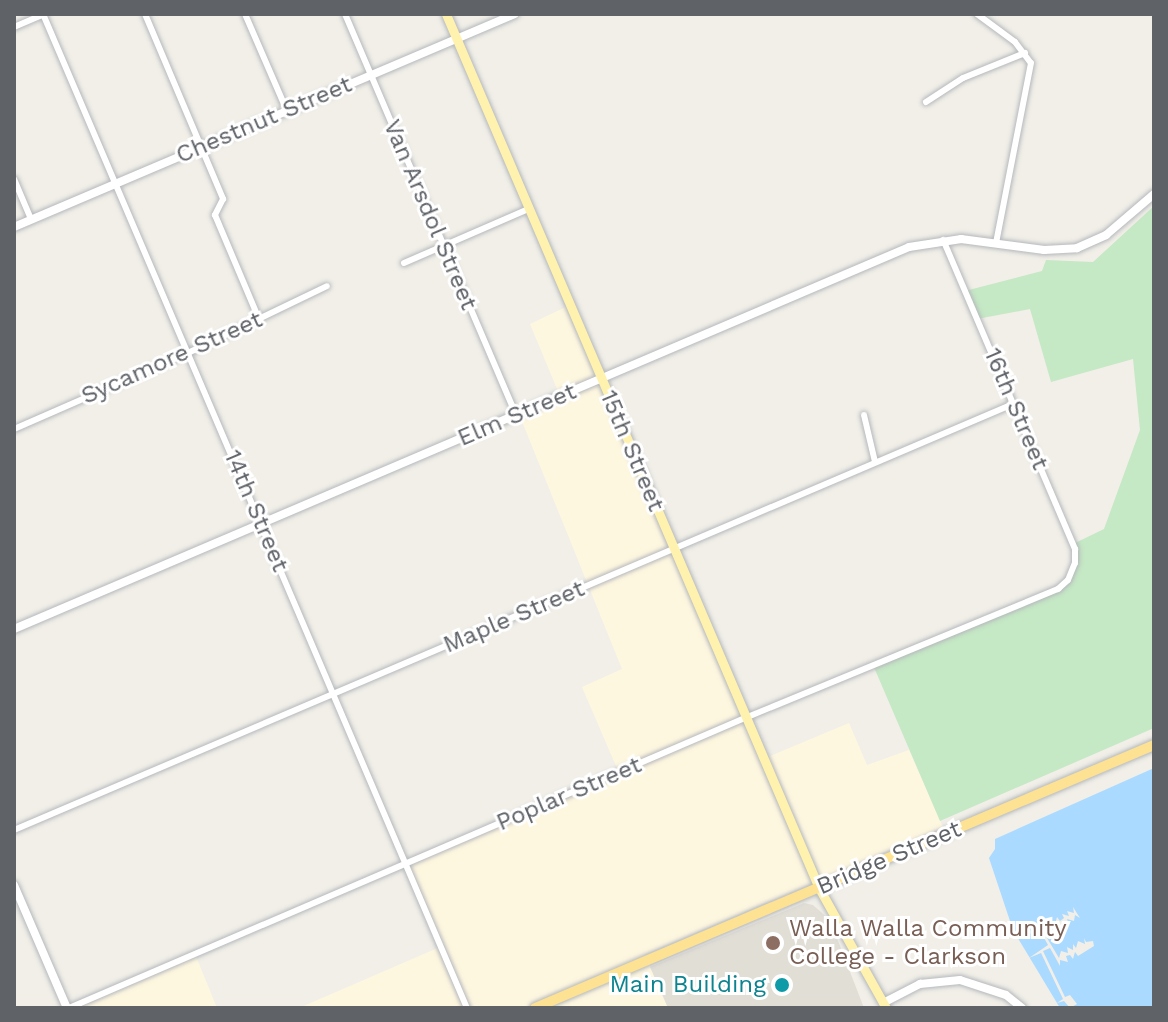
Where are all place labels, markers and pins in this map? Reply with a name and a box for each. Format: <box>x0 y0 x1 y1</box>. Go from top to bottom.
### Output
place label: Walla Walla Community College - Clarkson <box>789 915 1068 971</box>
marker: Walla Walla Community College - Clarkson <box>764 934 782 952</box>
place label: Main Building <box>609 971 766 999</box>
marker: Main Building <box>773 976 791 994</box>

